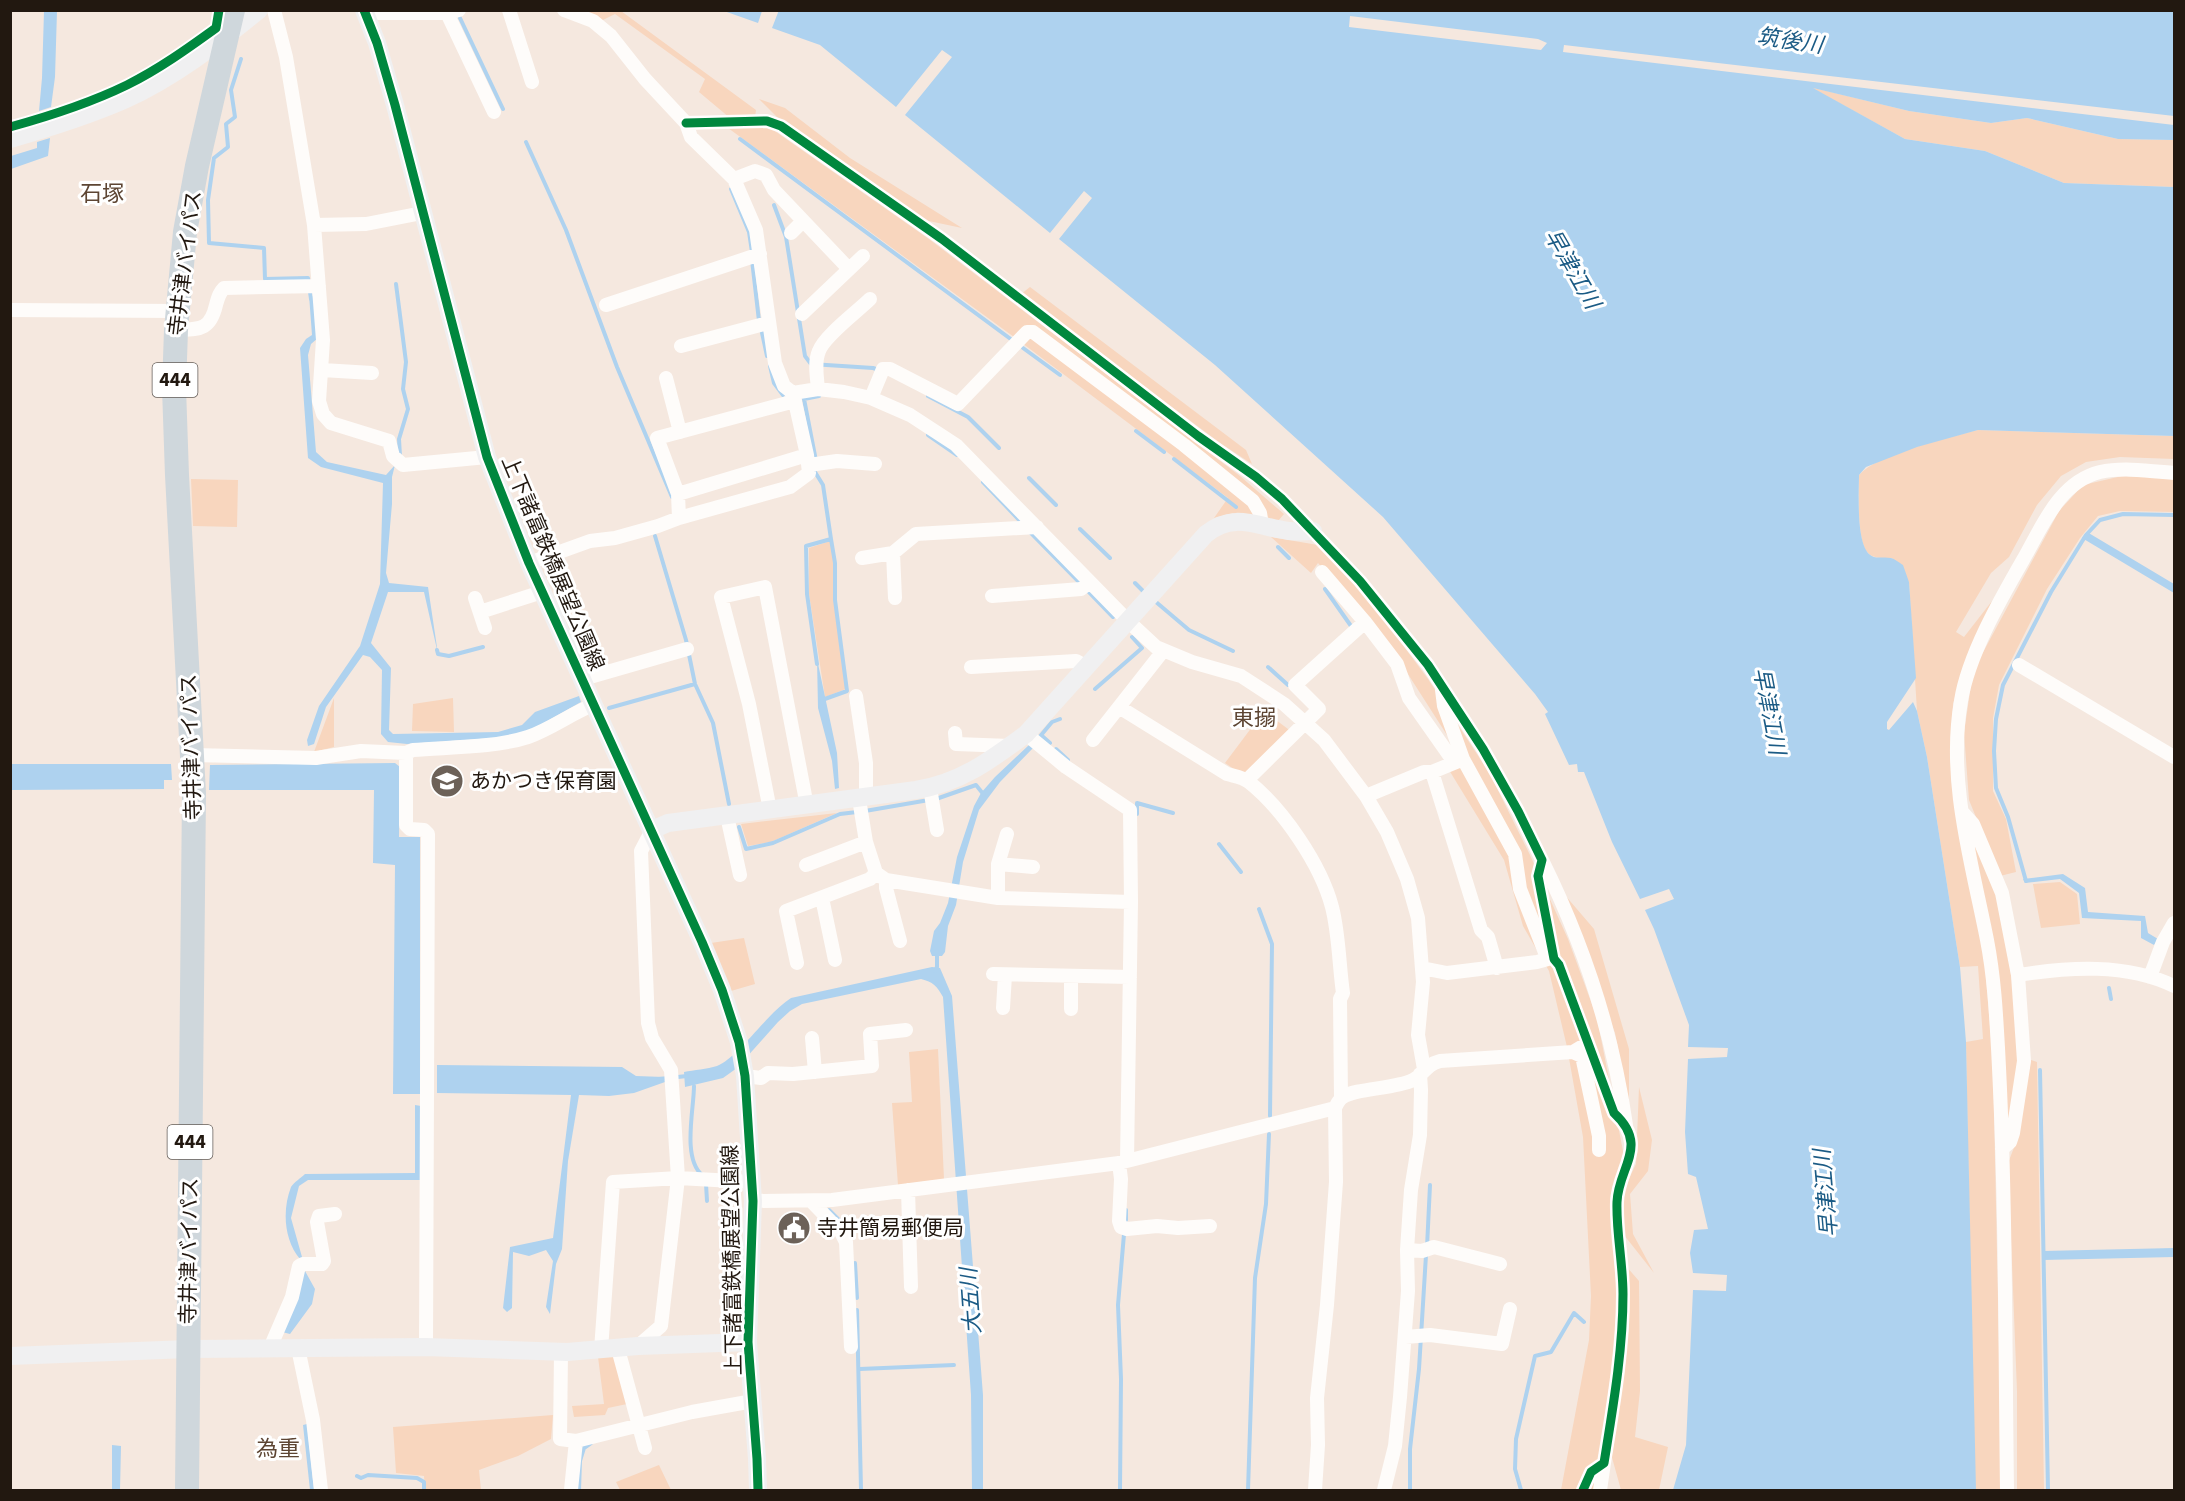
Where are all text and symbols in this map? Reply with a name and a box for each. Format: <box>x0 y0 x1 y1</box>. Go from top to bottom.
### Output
water label: 筑後川 <box>1755 21 1827 62</box>
district label: 石塚 <box>80 178 124 210</box>
street label: 寺井津バイパス <box>161 188 209 338</box>
water label: 早津江川 <box>1536 223 1609 317</box>
road number: 444 <box>152 363 198 397</box>
street label: 上下諸富鉄橋展望公園線 <box>494 451 612 675</box>
water label: 早津江川 <box>1745 665 1793 759</box>
street label: 寺井津バイパス <box>173 673 209 821</box>
district label: 東搦 <box>1232 702 1276 734</box>
school or university icon: あかつき保育園 <box>429 763 465 799</box>
place label: あかつき保育園 <box>470 766 617 796</box>
road number: 444 <box>168 1125 213 1159</box>
street label: 上下諸富鉄橋展望公園線 <box>715 1144 749 1376</box>
water label: 早津江川 <box>1806 1146 1846 1238</box>
street label: 寺井津バイパス <box>173 1177 205 1325</box>
public building icon: 寺井簡易郵便局 <box>776 1210 812 1246</box>
place label: 寺井簡易郵便局 <box>817 1213 964 1243</box>
water label: 大五川 <box>953 1265 989 1335</box>
district label: 為重 <box>256 1433 300 1465</box>

